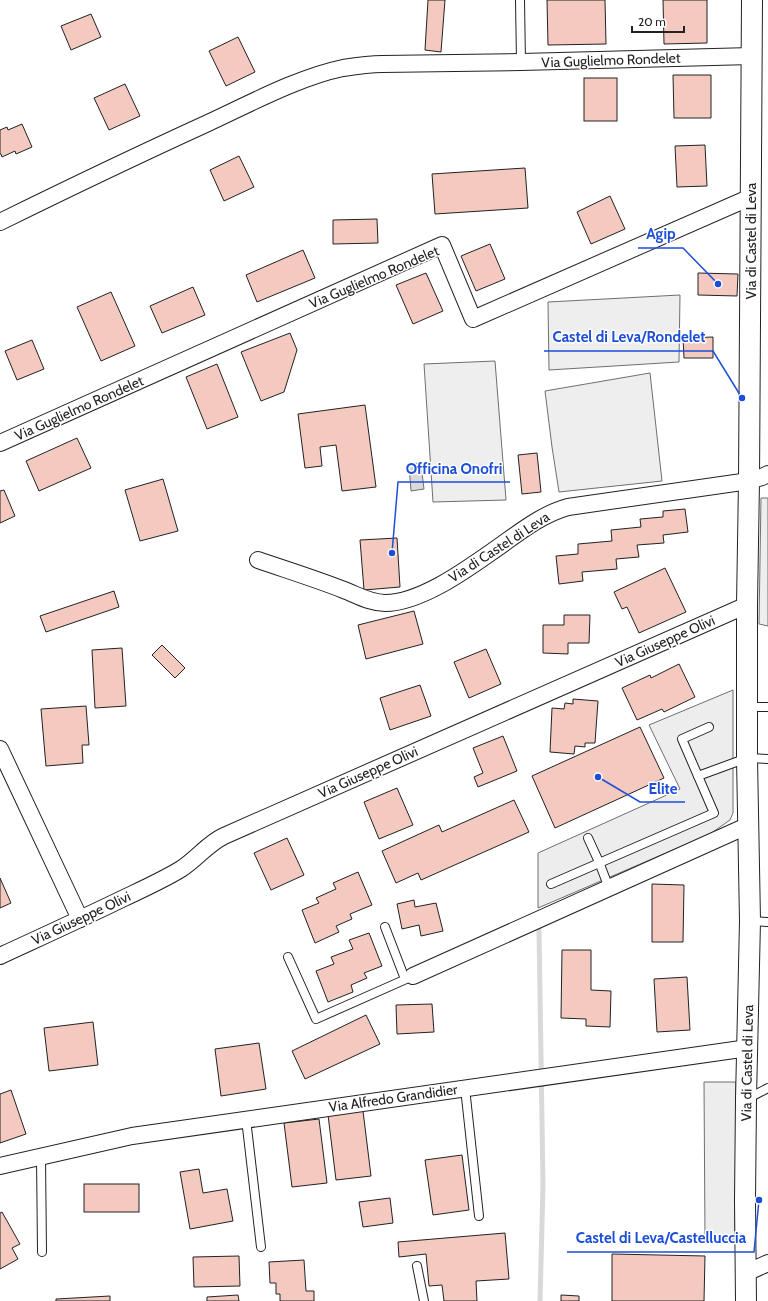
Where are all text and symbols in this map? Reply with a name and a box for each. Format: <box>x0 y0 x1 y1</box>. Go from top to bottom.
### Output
scale bar <box>632 8 684 34</box>
text: 20 m <box>638 14 666 29</box>
street label: Via Guglielmo Rondelet <box>541 49 681 71</box>
street label: Via di Castel di Leva <box>742 182 760 299</box>
callout: Agip <box>638 221 683 248</box>
text: Agip <box>646 225 676 243</box>
street label: Via Guglielmo Rondelet <box>306 241 442 312</box>
callout: Castel di Leva/Rondelet <box>544 324 713 351</box>
text: Castel di Leva/Rondelet <box>553 328 705 346</box>
street label: Via Guglielmo Rondelet <box>12 371 147 445</box>
callout: Officina Onofri <box>398 455 510 482</box>
text: Officina Onofri <box>406 460 502 478</box>
street label: Via di Castel di Leva <box>445 508 553 586</box>
street label: Via Giuseppe Olivi <box>612 611 718 671</box>
street label: Via Giuseppe Olivi <box>315 742 421 802</box>
callout: Elite <box>640 775 685 802</box>
text: Elite <box>649 780 678 798</box>
street label: Via Giuseppe Olivi <box>29 887 133 949</box>
street label: Via di Castel di Leva <box>737 1004 757 1122</box>
street label: Via Alfredo Grandidier <box>327 1080 459 1116</box>
callout: Castel di Leva/Castelluccia <box>567 1225 754 1252</box>
text: Castel di Leva/Castelluccia <box>576 1229 747 1247</box>

